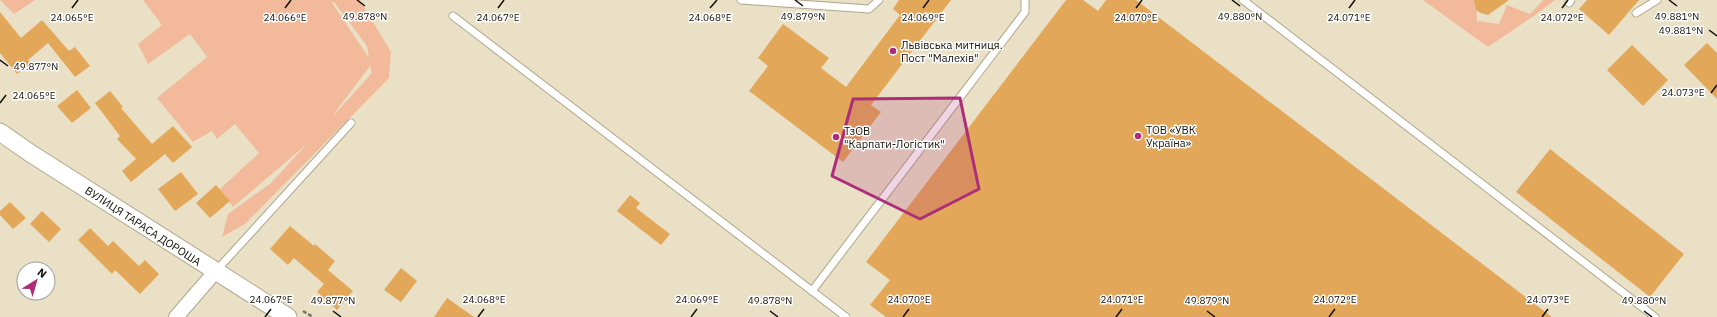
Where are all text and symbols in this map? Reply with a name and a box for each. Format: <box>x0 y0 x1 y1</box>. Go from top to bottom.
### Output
text: 49.878°N <box>343 10 387 23</box>
text: 49.879°N <box>781 10 825 23</box>
text: 49.880°N <box>1218 10 1262 23</box>
text: 49.881°N <box>1655 10 1699 23</box>
text: 24.065°E <box>50 11 94 24</box>
text: 24.066°E <box>263 11 307 24</box>
text: 24.067°E <box>476 11 520 24</box>
text: 24.068°E <box>688 11 732 24</box>
text: 24.069°E <box>901 11 945 24</box>
text: 24.070°E <box>1114 11 1158 24</box>
text: 24.071°E <box>1327 11 1371 24</box>
text: 24.072°E <box>1540 11 1584 24</box>
text: 49.881°N <box>1659 24 1703 37</box>
place label: Львівська митниця. Пост "Малехів" <box>901 38 1003 65</box>
marker: Львівська митниця. Пост "Малехів" <box>888 46 898 56</box>
text: 49.877°N <box>14 60 58 73</box>
text: 24.073°E <box>1661 86 1705 99</box>
text: 24.065°E <box>12 89 56 102</box>
place label: ТОВ «УВК Україна» <box>1146 123 1196 150</box>
place label: ТзОВ "Карпати-Логістик" <box>844 124 945 151</box>
marker: ТОВ «УВК Україна» <box>1133 131 1143 141</box>
marker: ТзОВ "Карпати-Логістик" <box>831 132 841 142</box>
street label: ВУЛИЦЯ ТАРАСА ДОРОША <box>82 183 204 269</box>
north arrow <box>16 261 56 301</box>
text: N <box>35 265 49 281</box>
text: 24.067°E <box>249 293 293 306</box>
text: 24.068°E <box>462 293 506 306</box>
text: 24.069°E <box>675 293 719 306</box>
text: 24.070°E <box>887 293 931 306</box>
text: 24.071°E <box>1100 293 1144 306</box>
text: 24.072°E <box>1313 293 1357 306</box>
text: 24.073°E <box>1526 293 1570 306</box>
text: 49.877°N <box>311 294 355 307</box>
text: 49.878°N <box>748 294 792 307</box>
text: 49.879°N <box>1185 294 1229 307</box>
text: 49.880°N <box>1622 294 1666 307</box>

